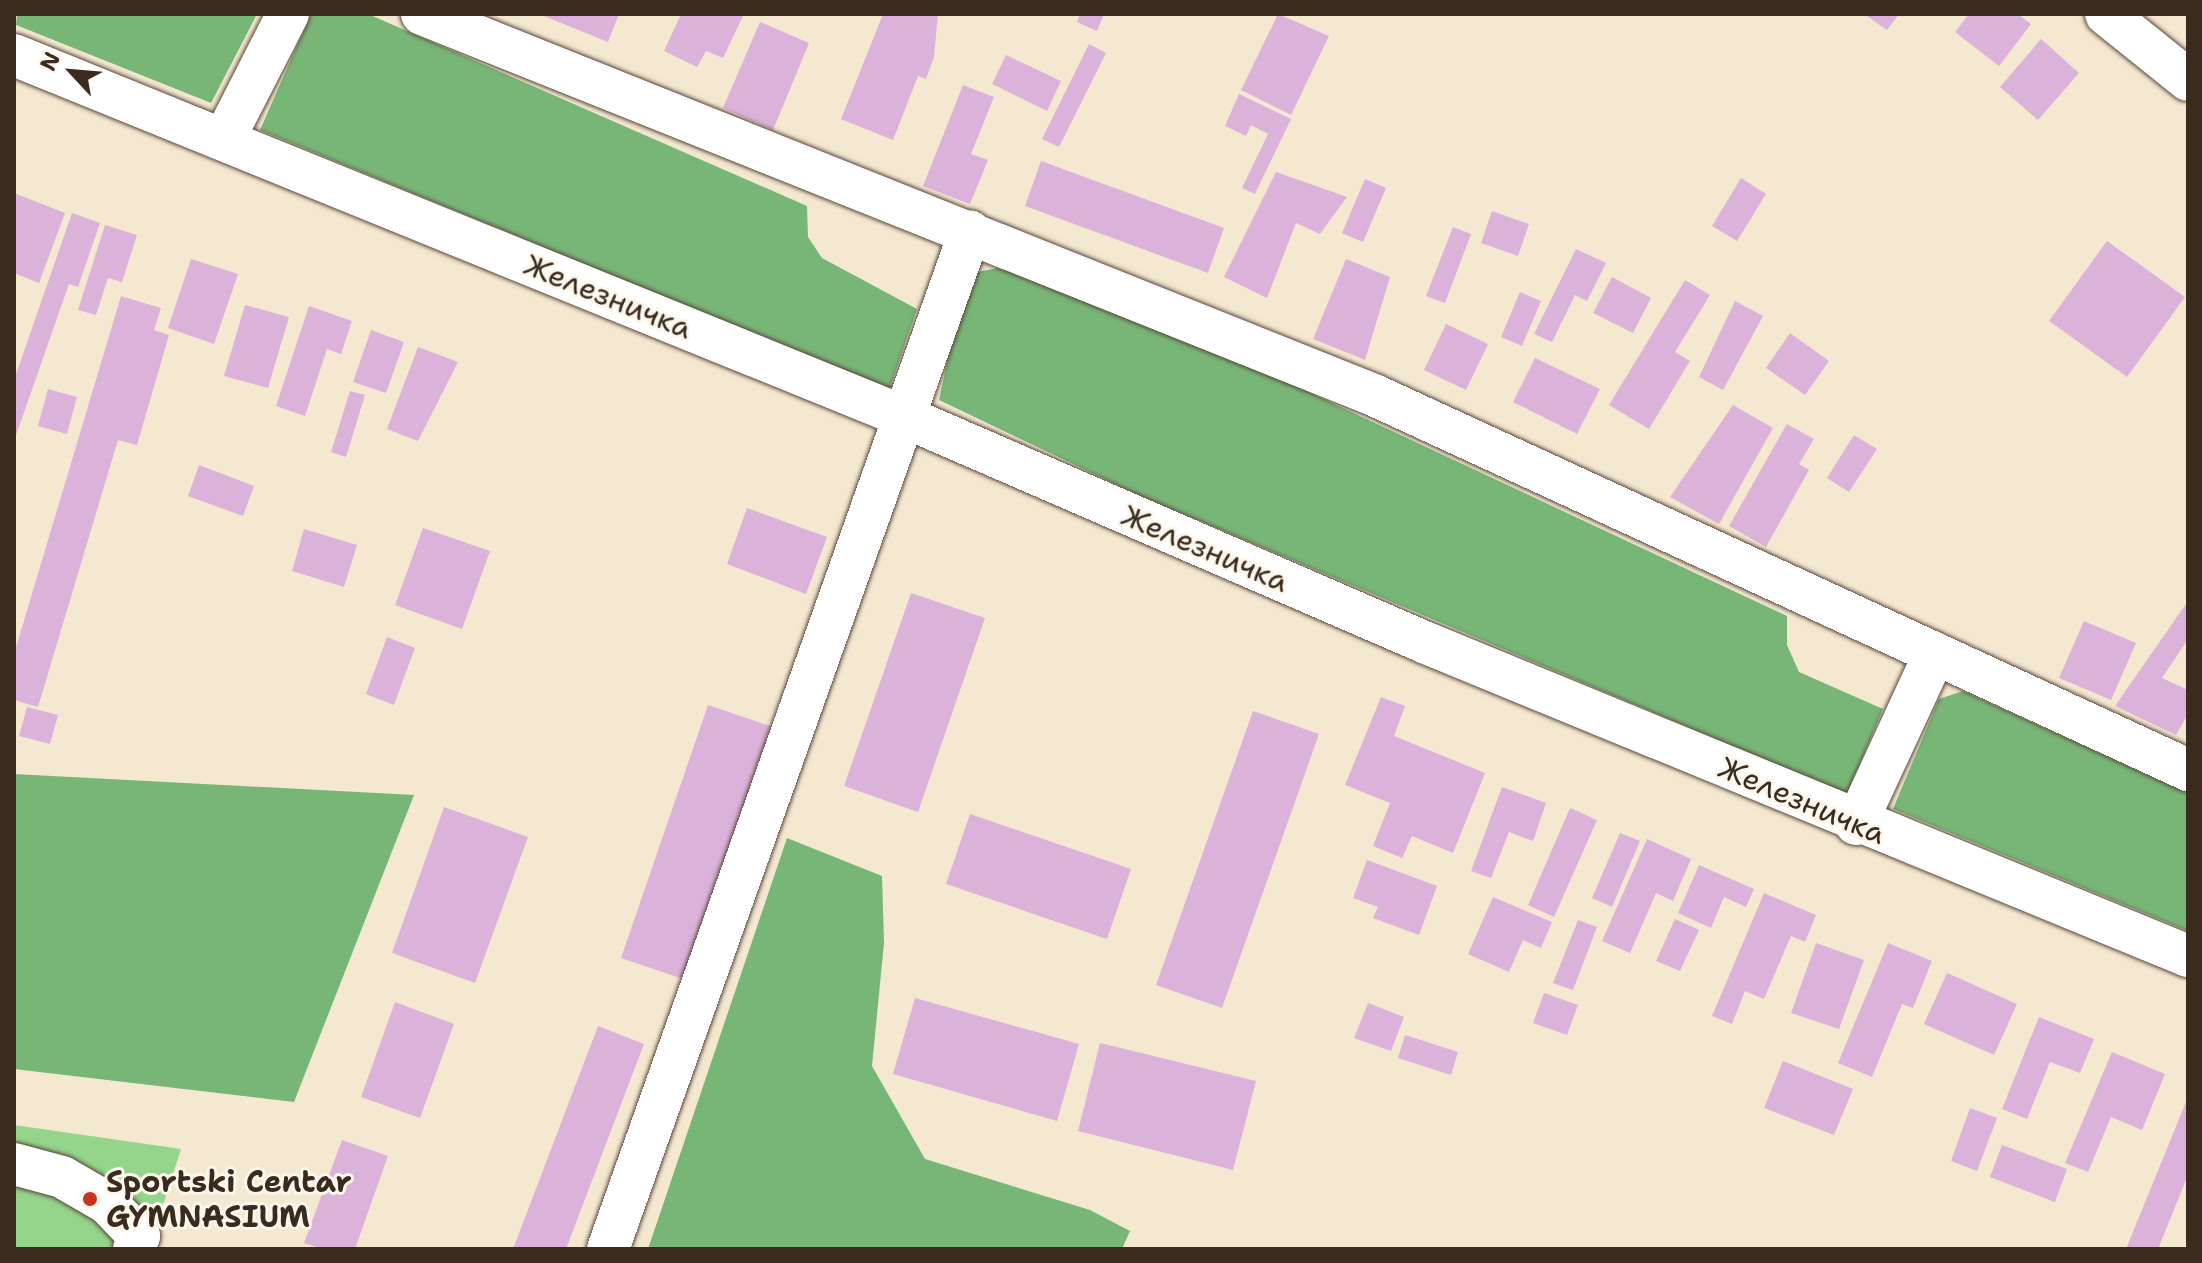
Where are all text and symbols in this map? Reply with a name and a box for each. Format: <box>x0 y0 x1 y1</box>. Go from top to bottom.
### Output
north arrow <box>32 32 112 112</box>
text: N <box>33 47 67 75</box>
street label: Железничка <box>519 247 697 347</box>
street label: Железничка <box>1116 498 1294 600</box>
street label: Железничка <box>1713 750 1891 852</box>
place label: Sportski Centar GYMNASIUM <box>106 1164 352 1234</box>
marker: Sportski Centar GYMNASIUM <box>81 1190 99 1208</box>

